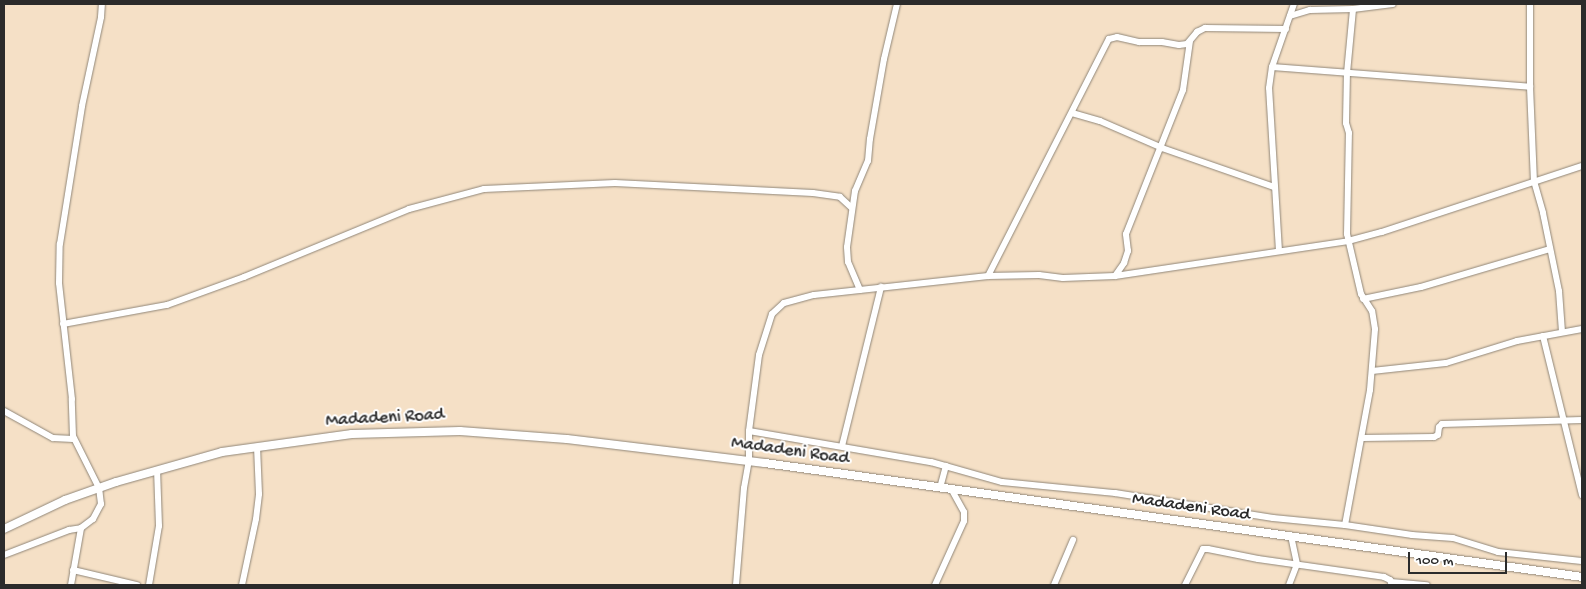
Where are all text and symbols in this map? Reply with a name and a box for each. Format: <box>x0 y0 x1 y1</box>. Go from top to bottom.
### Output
street label: Madadeni Road <box>325 405 445 433</box>
street label: Madadeni Road <box>730 433 850 471</box>
street label: Madadeni Road <box>1131 489 1251 527</box>
scale bar <box>1411 542 1510 574</box>
text: 100 m <box>1416 552 1453 570</box>

